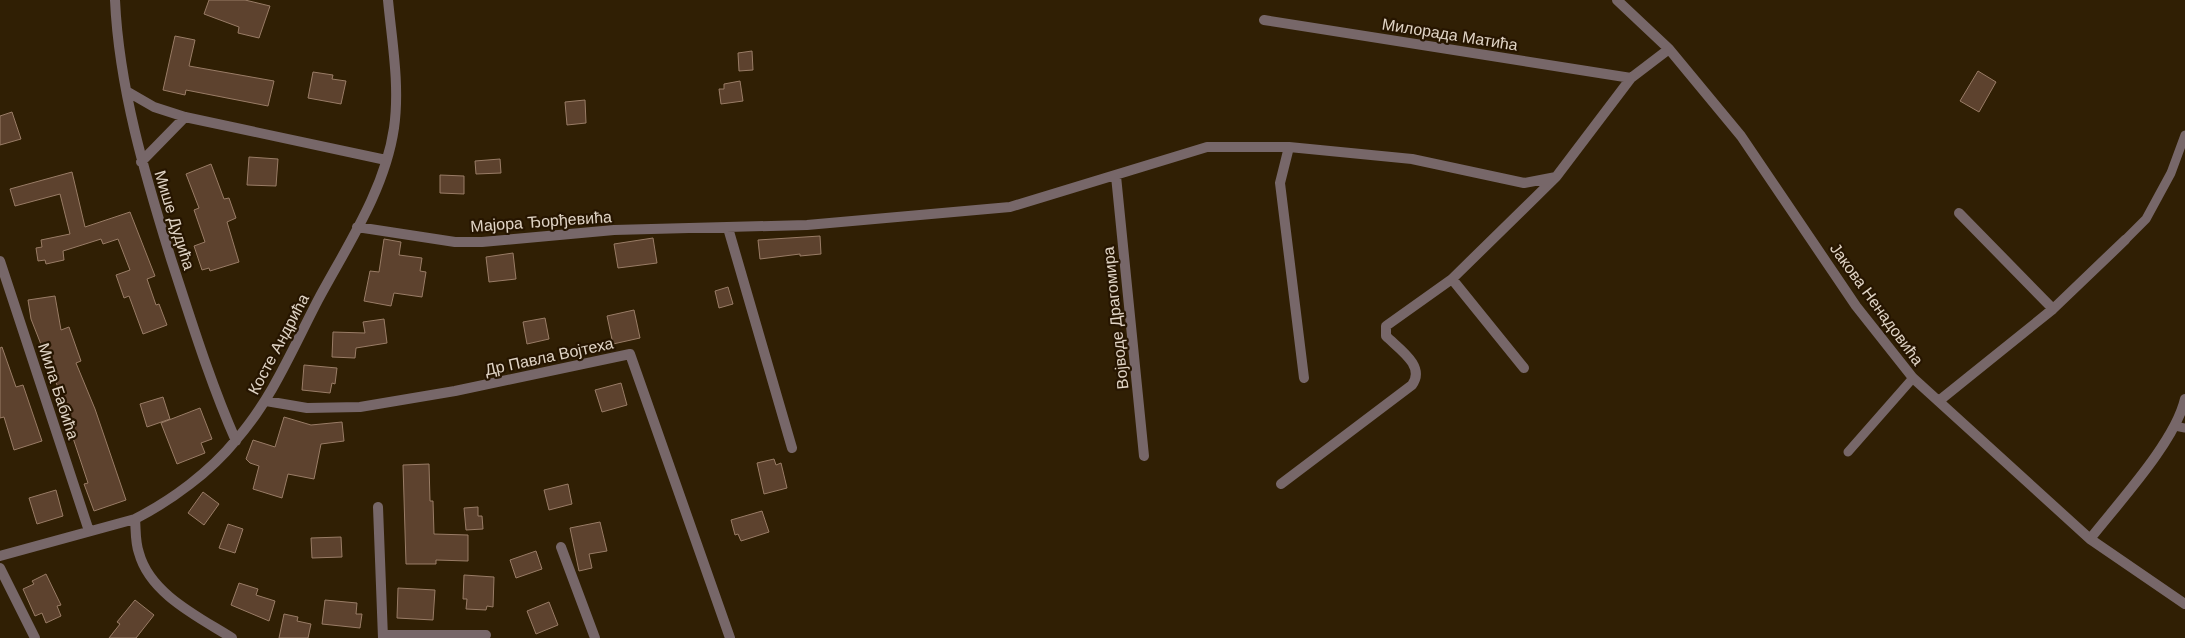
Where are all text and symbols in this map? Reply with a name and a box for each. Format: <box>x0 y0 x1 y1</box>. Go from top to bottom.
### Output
street label: Милорада Матића <box>1381 15 1519 54</box>
street label: Мише Дудића <box>151 168 198 272</box>
street label: Мајора Ђорђевића <box>470 208 612 235</box>
street label: Јакова Ненадовића <box>1827 240 1927 369</box>
street label: Војводе Драгомира <box>1100 246 1131 390</box>
street label: Косте Андрића <box>245 291 312 397</box>
street label: Др Павла Војтеха <box>483 335 615 378</box>
street label: Мила Бабића <box>35 341 82 442</box>

